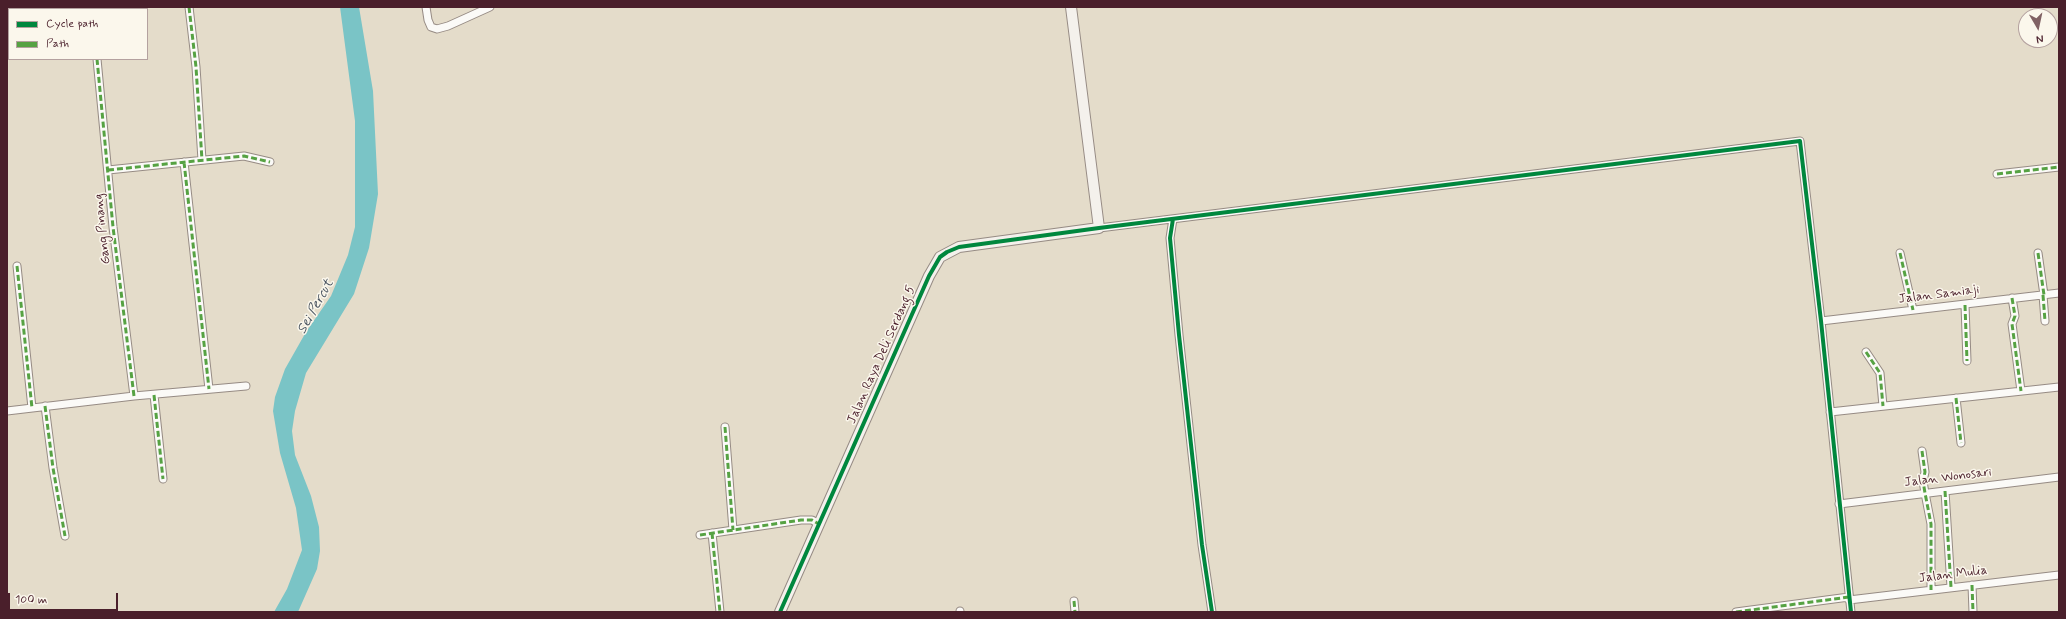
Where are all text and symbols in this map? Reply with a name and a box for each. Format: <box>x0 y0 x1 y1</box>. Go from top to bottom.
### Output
legend <box>8 8 148 60</box>
north arrow <box>2018 8 2058 48</box>
text: Cycle path <box>46 16 98 32</box>
text: N <box>2035 31 2044 46</box>
text: Path <box>46 36 69 52</box>
street label: Gang Pinang <box>92 193 114 265</box>
water label: Sei Percut <box>294 277 338 337</box>
street label: Jalan Samiaji <box>1898 282 1980 308</box>
street label: Jalan Raya Deli Serdang 5 <box>844 283 920 427</box>
street label: Jalan Wonosari <box>1903 465 1993 491</box>
street label: Jalan Mulia <box>1918 563 1988 587</box>
scale bar <box>10 585 120 611</box>
text: 100 m <box>15 592 47 608</box>

